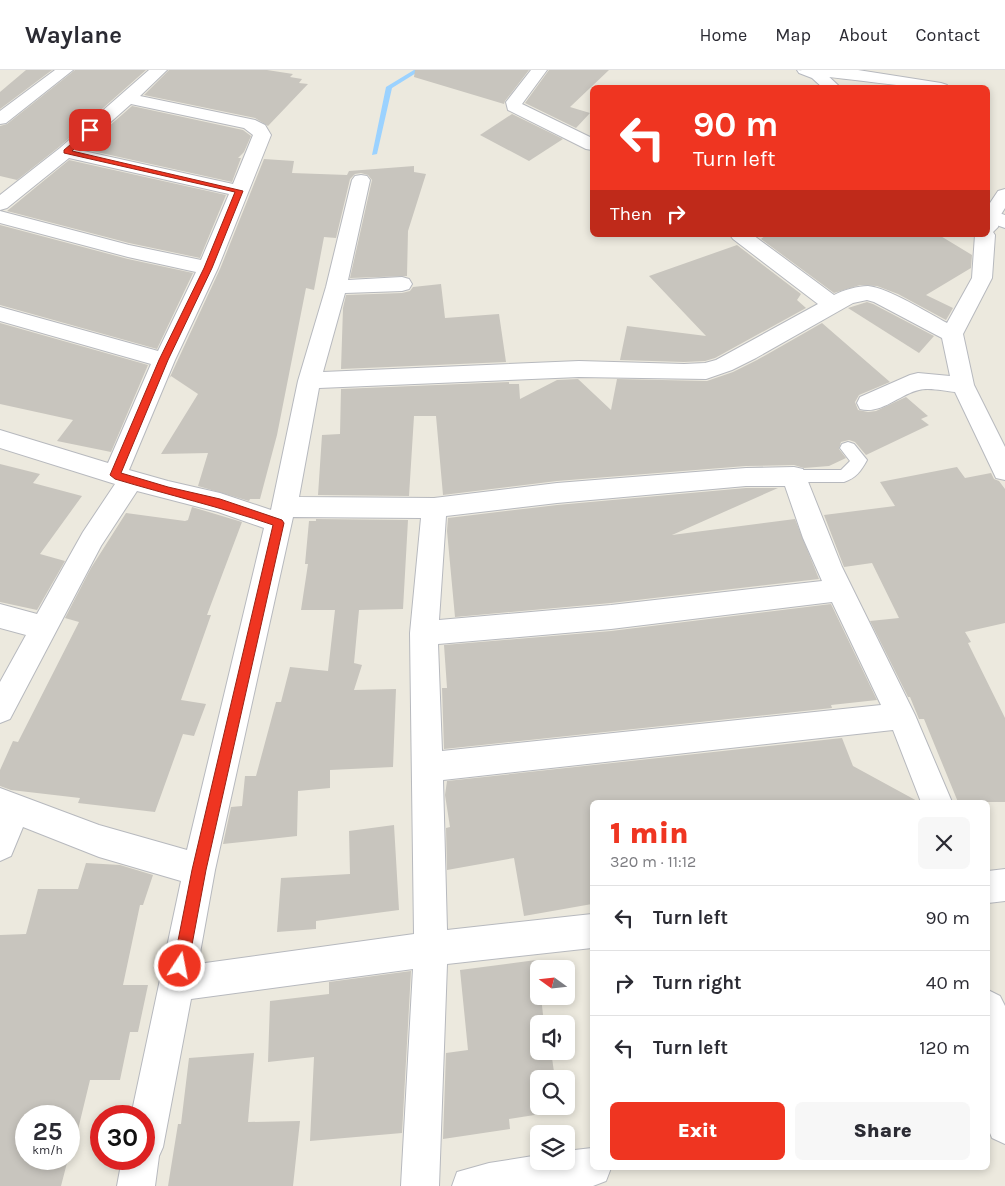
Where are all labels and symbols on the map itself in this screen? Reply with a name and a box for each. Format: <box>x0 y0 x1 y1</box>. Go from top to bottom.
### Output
pin <box>69 109 111 151</box>
position arrow <box>153 939 205 991</box>
north arrow <box>530 960 575 1005</box>
speed limit sign: 30 <box>90 1105 155 1170</box>

